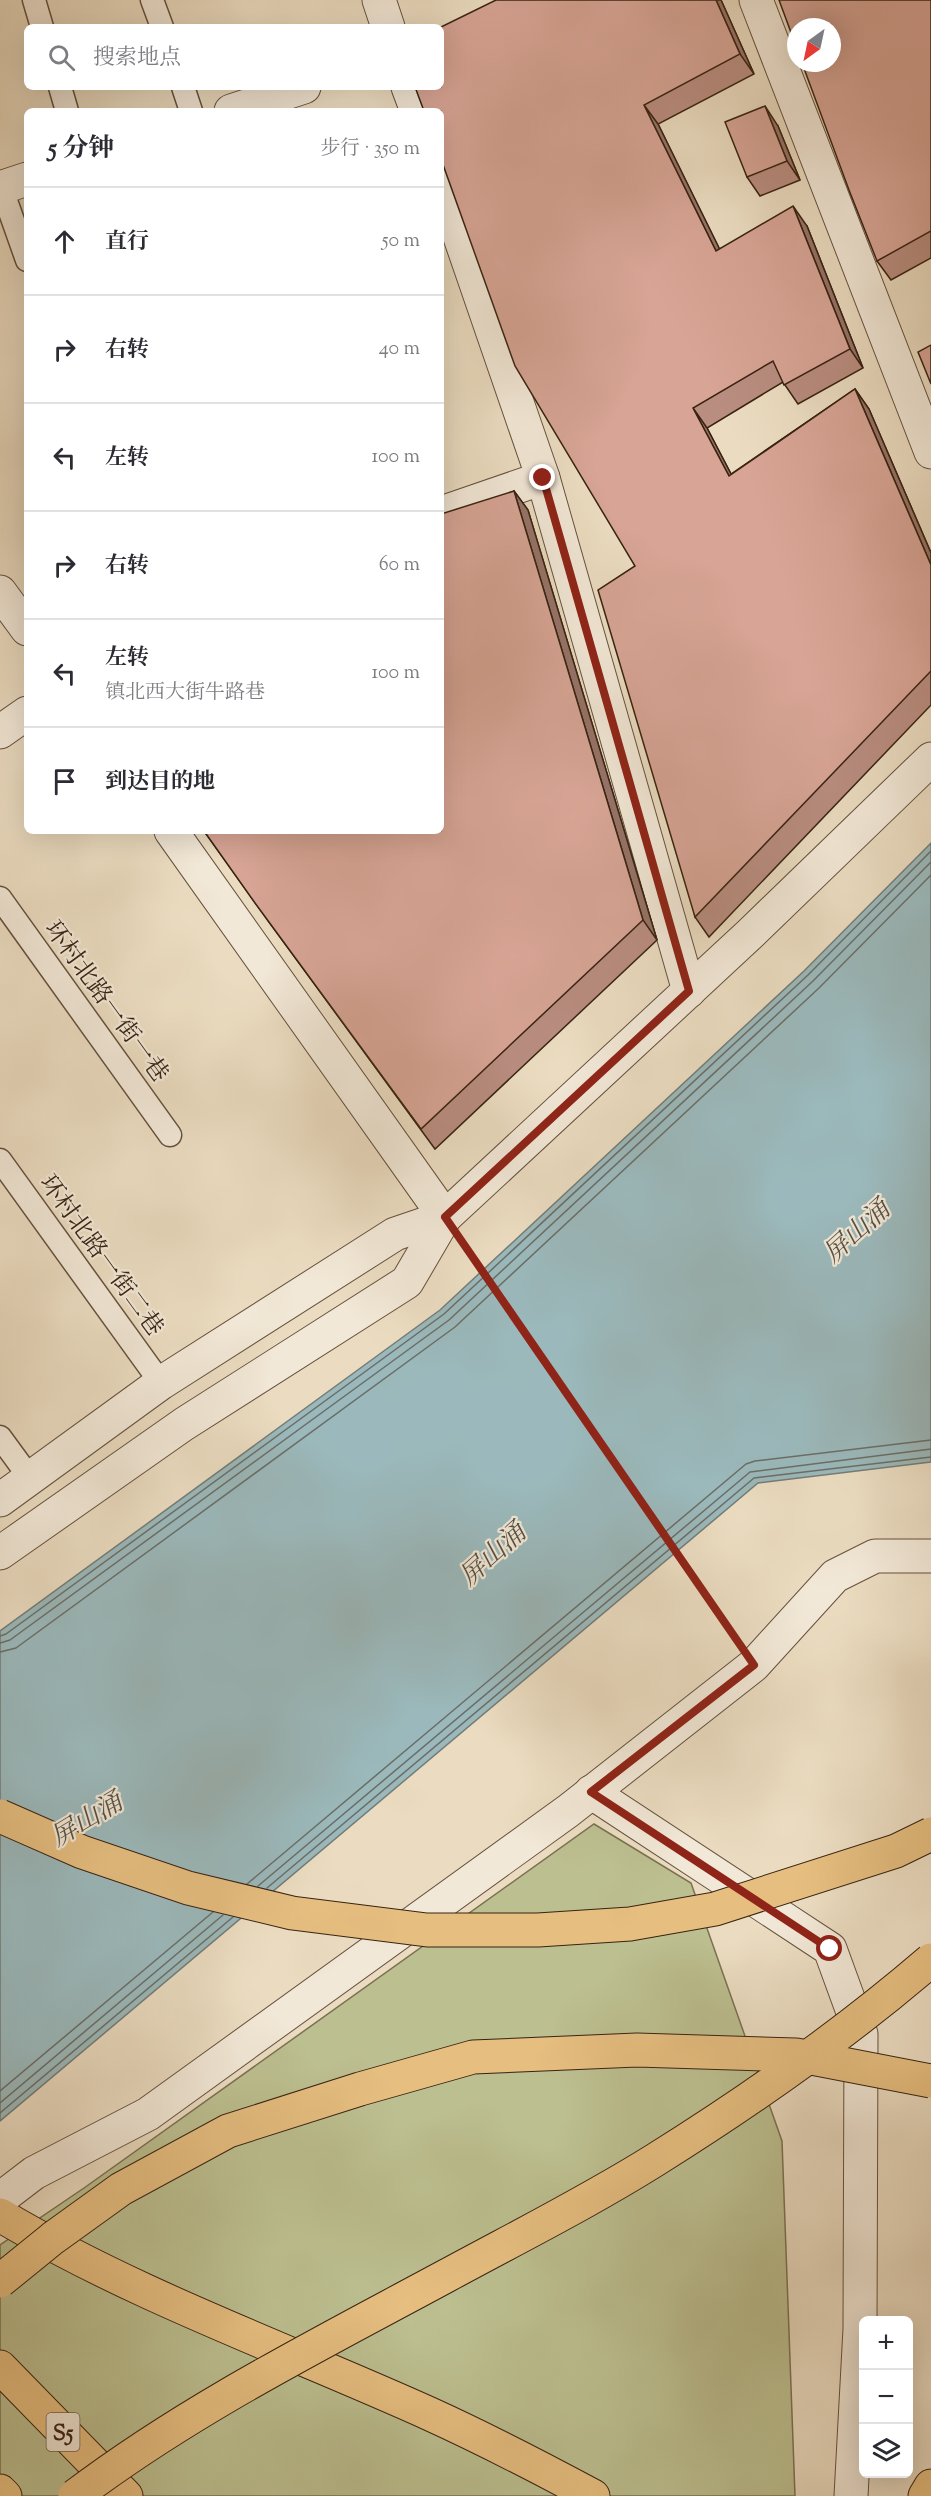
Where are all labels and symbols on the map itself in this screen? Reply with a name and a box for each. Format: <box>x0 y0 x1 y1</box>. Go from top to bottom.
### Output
north arrow <box>787 18 841 72</box>
route end <box>529 464 555 490</box>
street label: 环村北路一街一巷 <box>35 915 176 1090</box>
street label: 环村北路一街二巷 <box>30 1169 171 1344</box>
water label: 屏山涌 <box>816 1191 901 1273</box>
water label: 屏山涌 <box>452 1514 537 1596</box>
water label: 屏山涌 <box>44 1784 133 1857</box>
route start <box>816 1935 842 1961</box>
road number: S5 <box>46 2413 80 2451</box>

